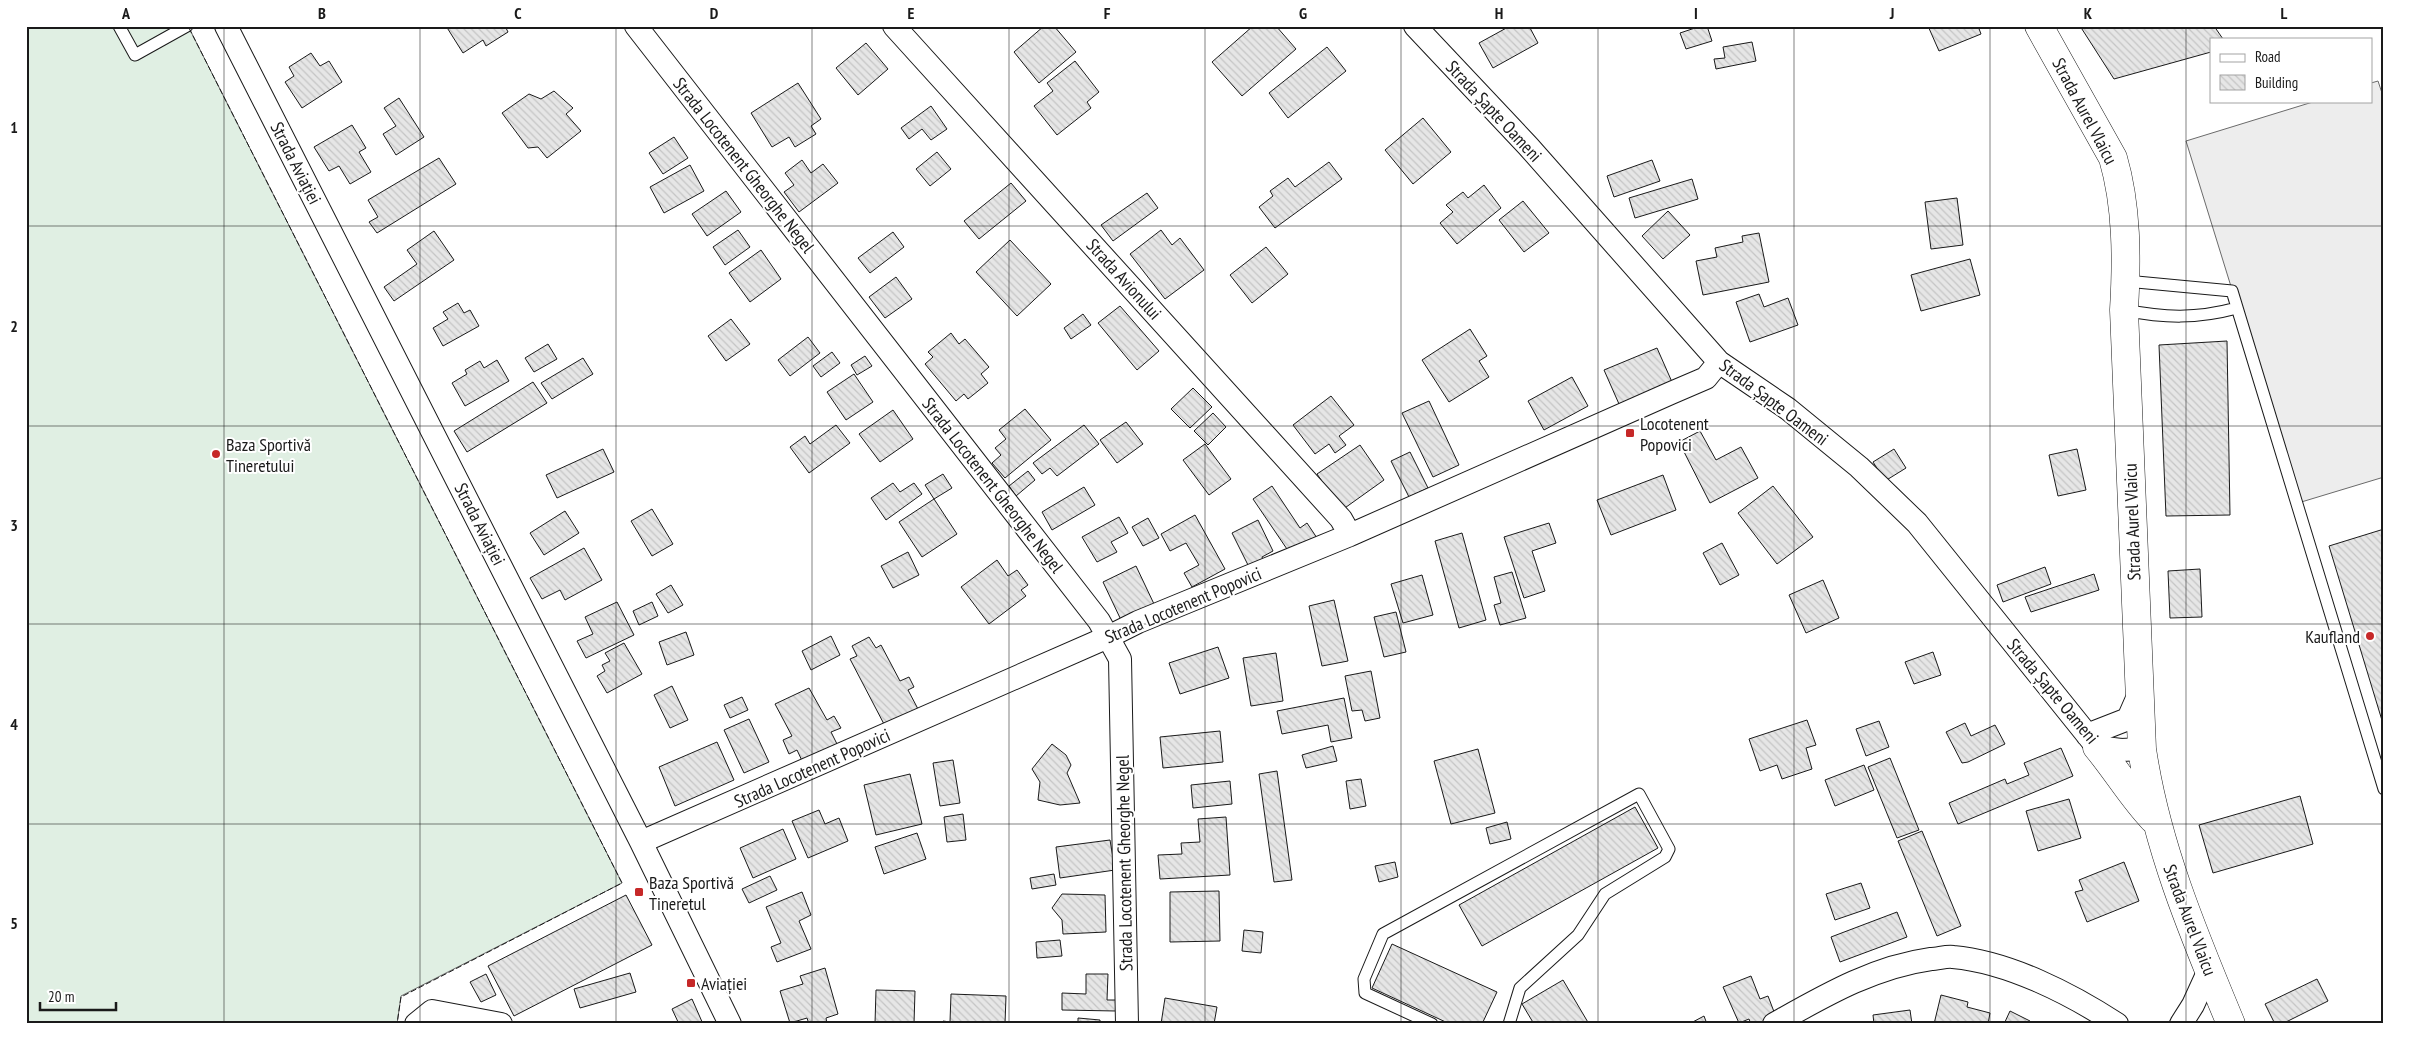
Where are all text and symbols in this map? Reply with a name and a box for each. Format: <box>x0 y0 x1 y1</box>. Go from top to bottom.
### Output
text: A <box>121 3 131 23</box>
text: B <box>318 3 326 23</box>
text: C <box>514 3 522 23</box>
text: D <box>710 3 719 23</box>
text: E <box>908 3 915 23</box>
text: F <box>1104 3 1111 23</box>
text: G <box>1299 3 1307 23</box>
text: H <box>1495 3 1503 23</box>
text: I <box>1694 3 1698 23</box>
text: J <box>1889 3 1894 23</box>
text: K <box>2084 3 2093 23</box>
text: L <box>2281 3 2288 23</box>
legend <box>2210 38 2372 102</box>
text: Road <box>2255 47 2281 66</box>
street label: Strada Aurel Vlaicu <box>2047 54 2123 168</box>
street label: Strada Șapte Oameni <box>1441 55 1547 167</box>
street label: Strada Locotenent Gheorghe Negel <box>668 73 820 258</box>
text: Building <box>2255 73 2298 92</box>
text: 1 <box>10 117 18 137</box>
street label: Strada Aviației <box>265 118 327 208</box>
street label: Strada Avionului <box>1082 234 1166 324</box>
text: 2 <box>10 316 18 336</box>
street label: Strada Șapte Oameni <box>1715 354 1833 450</box>
street label: Strada Locotenent Gheorghe Negel <box>917 393 1069 578</box>
place label: Locotenent Popovici <box>1640 412 1709 456</box>
marker: Locotenent Popovici <box>1624 427 1636 439</box>
place label: Baza Sportivă Tineretului <box>226 433 311 477</box>
marker: Baza Sportivă Tineretului <box>210 448 222 460</box>
street label: Strada Aurel Vlaicu <box>2118 463 2146 581</box>
street label: Strada Aviației <box>449 479 511 569</box>
text: 3 <box>10 515 18 535</box>
street label: Strada Locotenent Popovici <box>1101 562 1265 648</box>
place label: Kaufland <box>2305 625 2360 648</box>
marker: Kaufland <box>2364 630 2376 642</box>
street label: Strada Șapte Oameni <box>2002 634 2104 748</box>
text: 4 <box>10 714 18 734</box>
street label: Strada Locotenent Popovici <box>730 723 894 813</box>
street label: Strada Locotenent Gheorghe Negel <box>1111 754 1137 971</box>
street label: Strada Aurel Vlaicu <box>2158 861 2222 979</box>
place label: Baza Sportivă Tineretul <box>649 871 734 915</box>
marker: Baza Sportivă Tineretul <box>633 886 645 898</box>
text: 5 <box>10 913 18 933</box>
place label: Aviației <box>701 972 747 995</box>
marker: Aviației <box>685 977 697 989</box>
scale bar <box>40 980 116 1012</box>
text: 20 m <box>48 987 74 1006</box>

